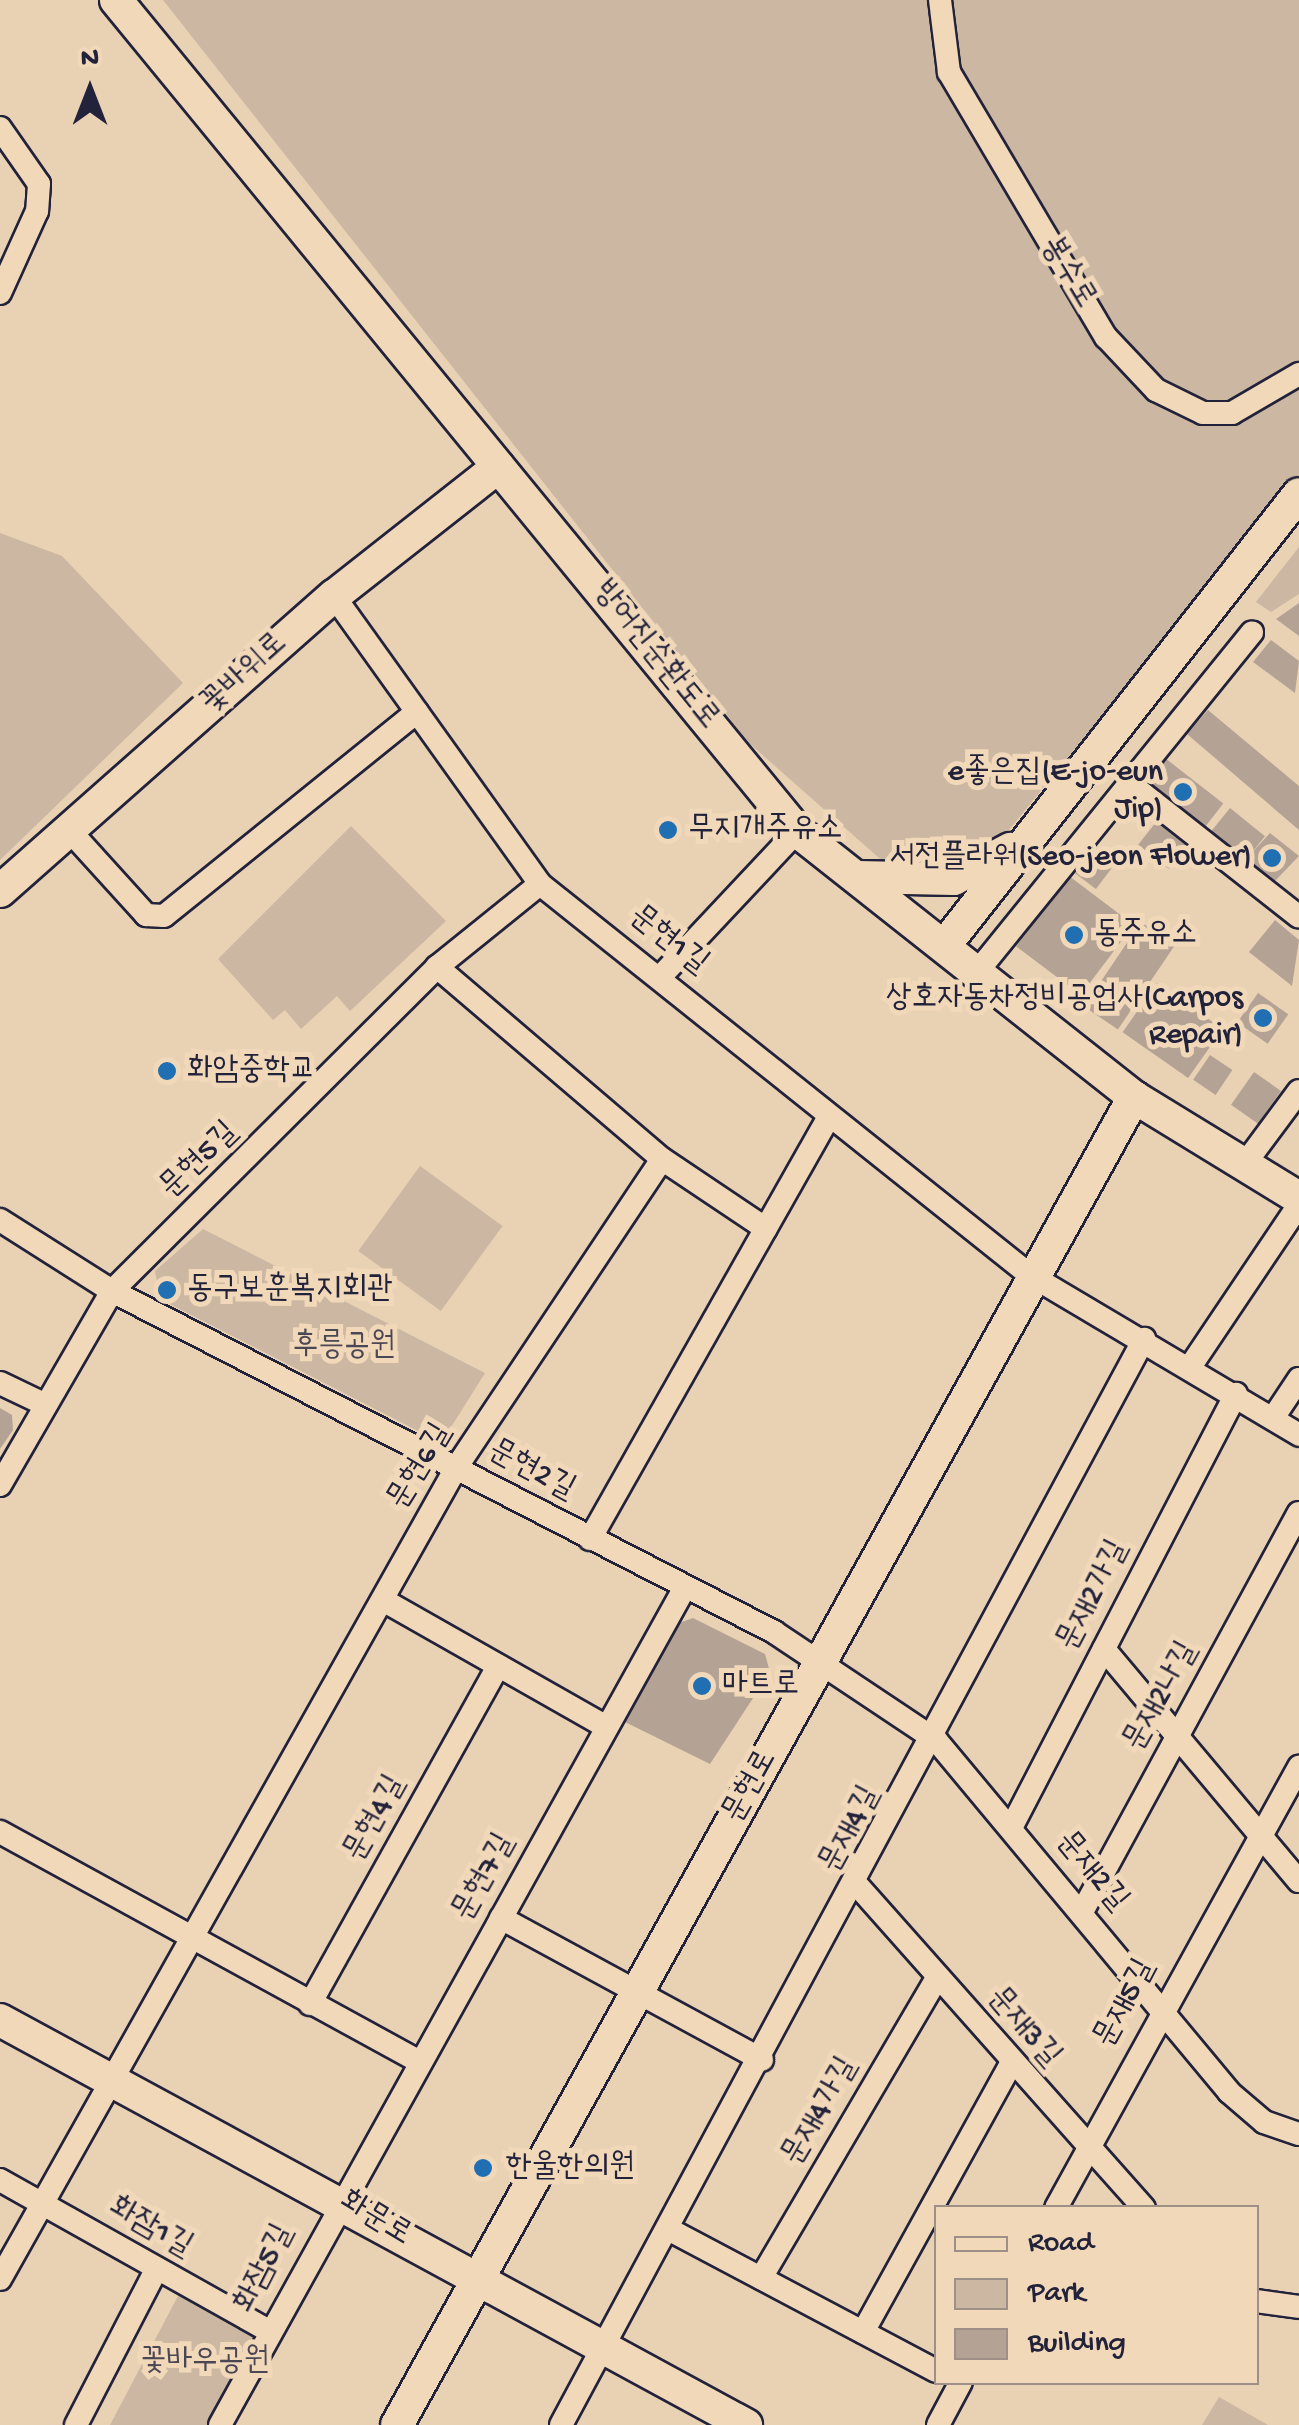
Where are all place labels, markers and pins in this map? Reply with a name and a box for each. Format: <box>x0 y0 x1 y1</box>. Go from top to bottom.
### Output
place label: e좋은집(E-jo-eun Jip) <box>947 755 1163 830</box>
marker: e좋은집(E-jo-eun Jip) <box>1172 781 1194 803</box>
place label: 무지개주유소 <box>688 811 842 849</box>
marker: 무지개주유소 <box>657 819 679 841</box>
place label: 서전플라워(Seo-jeon Flower) <box>889 839 1252 877</box>
marker: 서전플라워(Seo-jeon Flower) <box>1261 847 1283 869</box>
place label: 동주유소 <box>1094 916 1197 954</box>
marker: 동주유소 <box>1063 924 1085 946</box>
place label: 상호자동차정비공업사(Carpos Repair) <box>886 981 1243 1056</box>
marker: 상호자동차정비공업사(Carpos Repair) <box>1252 1007 1274 1029</box>
place label: 화암중학교 <box>187 1052 316 1090</box>
marker: 화암중학교 <box>156 1060 178 1082</box>
place label: 동구보훈복지회관 <box>187 1271 393 1309</box>
marker: 동구보훈복지회관 <box>156 1279 178 1301</box>
place label: 마트로 <box>722 1667 799 1705</box>
marker: 마트로 <box>691 1675 713 1697</box>
place label: 한울한의원 <box>506 2149 635 2187</box>
marker: 한울한의원 <box>470 2155 496 2181</box>

